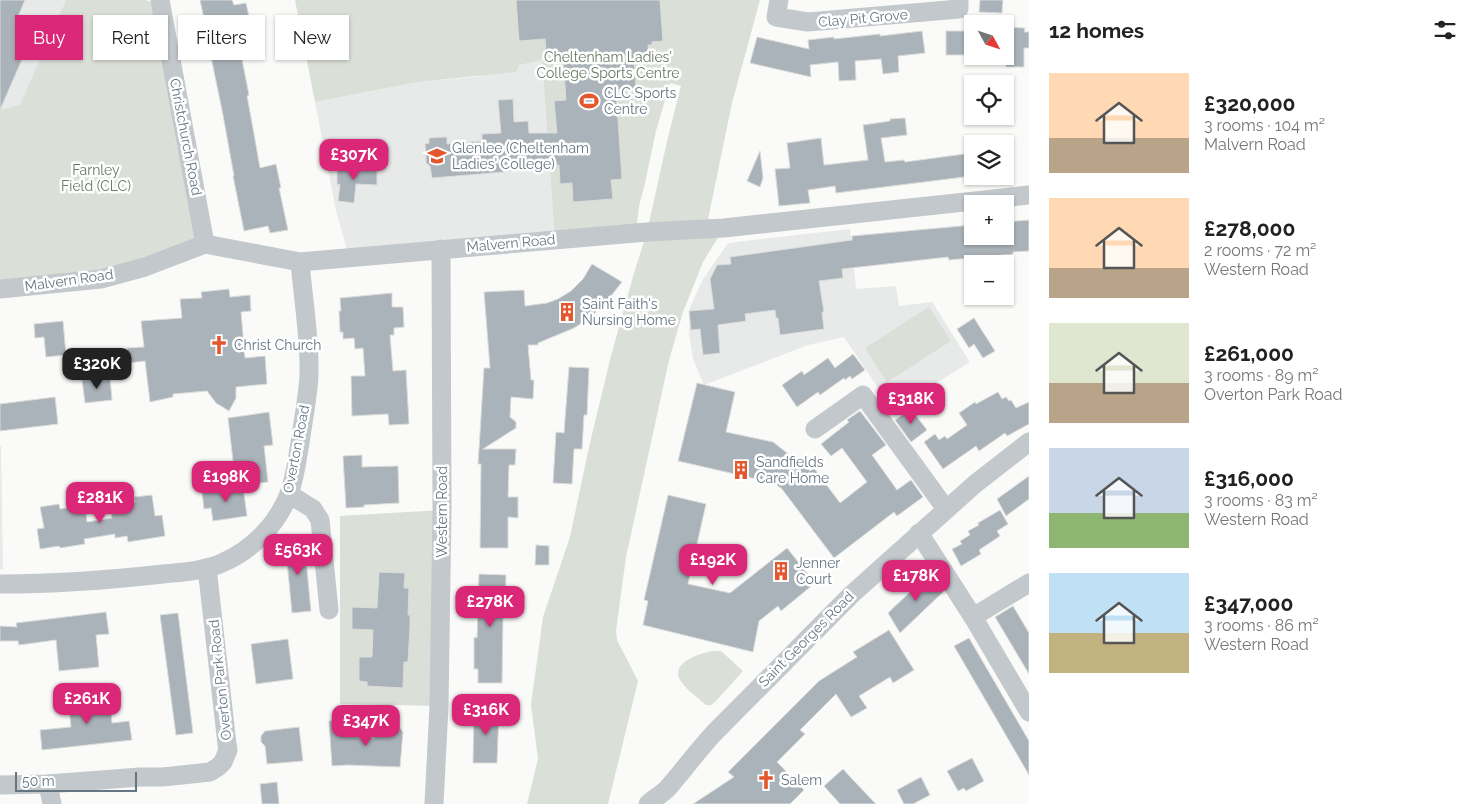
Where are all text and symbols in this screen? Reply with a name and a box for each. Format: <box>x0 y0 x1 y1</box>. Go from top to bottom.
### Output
street label: Clay Pit Grove <box>818 6 908 30</box>
chip: Buy <box>15 15 83 60</box>
chip: Rent <box>93 15 168 60</box>
chip: Filters <box>178 15 265 60</box>
chip: New <box>275 15 349 60</box>
north arrow <box>964 15 1014 65</box>
map controls <box>964 15 1014 305</box>
icon: filters <box>1431 16 1459 44</box>
text: 12 homes <box>1049 18 1144 43</box>
park label: Cheltenham Ladies' College Sports Centre <box>536 49 680 81</box>
button: locate <box>964 75 1014 125</box>
street label: Christchurch Road <box>167 77 205 197</box>
place label: CLC Sports Centre <box>604 85 677 117</box>
sports icon: CLC Sports Centre <box>578 90 600 112</box>
text: £320,000 <box>1204 91 1295 116</box>
icon: home <box>1089 93 1149 153</box>
text: 3 rooms · 104 m² <box>1204 116 1325 135</box>
button: layers <box>964 135 1014 185</box>
text: Malvern Road <box>1204 135 1306 154</box>
pin: £307K <box>319 138 389 181</box>
place label: Glenlee (Cheltenham Ladies' College) <box>452 140 589 172</box>
text: £307K <box>330 145 378 164</box>
school or university icon: Glenlee (Cheltenham Ladies' College) <box>426 145 448 167</box>
park label: Farnley Field (CLC) <box>61 162 131 194</box>
button: + <box>964 195 1014 245</box>
text: £278,000 <box>1204 216 1295 241</box>
icon: home <box>1089 218 1149 278</box>
street label: Malvern Road <box>466 231 556 255</box>
text: 2 rooms · 72 m² <box>1204 241 1316 260</box>
button: − <box>964 255 1014 305</box>
text: Western Road <box>1204 260 1309 279</box>
street label: Malvern Road <box>24 266 114 294</box>
place label: Saint Faith's Nursing Home <box>582 296 676 328</box>
building icon: Saint Faith's Nursing Home <box>556 301 578 323</box>
church icon: Christ Church <box>208 334 230 356</box>
place label: Christ Church <box>234 337 321 353</box>
text: £261,000 <box>1204 341 1294 366</box>
icon: home <box>1089 343 1149 403</box>
pin: £320K <box>62 348 132 390</box>
text: £320K <box>73 354 121 373</box>
text: 3 rooms · 89 m² <box>1204 366 1319 385</box>
pin: £318K <box>876 382 946 425</box>
text: Overton Park Road <box>1204 385 1343 404</box>
text: £318K <box>888 389 934 408</box>
street label: Overton Road <box>280 404 312 494</box>
place label: Sandfields Care Home <box>756 454 829 486</box>
building icon: Sandfields Care Home <box>730 459 752 481</box>
pin: £198K <box>191 460 261 503</box>
street label: Western Road <box>434 466 450 558</box>
text: £316,000 <box>1204 466 1294 491</box>
text: £198K <box>203 467 249 486</box>
icon: home <box>1089 468 1149 528</box>
pin: £281K <box>65 482 135 524</box>
text: £281K <box>77 488 123 507</box>
text: 3 rooms · 83 m² <box>1204 491 1318 510</box>
text: Western Road <box>1204 510 1309 529</box>
pin: £563K <box>263 534 333 576</box>
text: £563K <box>275 540 321 559</box>
pin: £192K <box>678 544 748 586</box>
text: £192K <box>690 550 736 569</box>
place label: Jenner Court <box>796 555 840 587</box>
building icon: Jenner Court <box>770 560 792 582</box>
pin: £178K <box>881 560 951 602</box>
text: £178K <box>893 566 939 585</box>
pin: £278K <box>455 586 525 628</box>
street label: Saint Georges Road <box>755 588 857 690</box>
text: £347,000 <box>1204 591 1293 616</box>
text: £278K <box>466 592 514 611</box>
icon: home <box>1089 593 1149 653</box>
text: 3 rooms · 86 m² <box>1204 616 1319 635</box>
street label: Overton Park Road <box>206 619 234 741</box>
text: Western Road <box>1204 635 1309 654</box>
pin: £261K <box>52 682 122 725</box>
text: £261K <box>64 689 110 708</box>
pin: £316K <box>451 694 521 736</box>
text: £316K <box>463 700 509 719</box>
pin: £347K <box>331 704 401 747</box>
text: £347K <box>343 711 389 730</box>
scale bar <box>15 769 138 792</box>
church icon: Salem <box>755 769 777 791</box>
place label: Salem <box>781 772 822 788</box>
text: 50 m <box>22 773 55 789</box>

